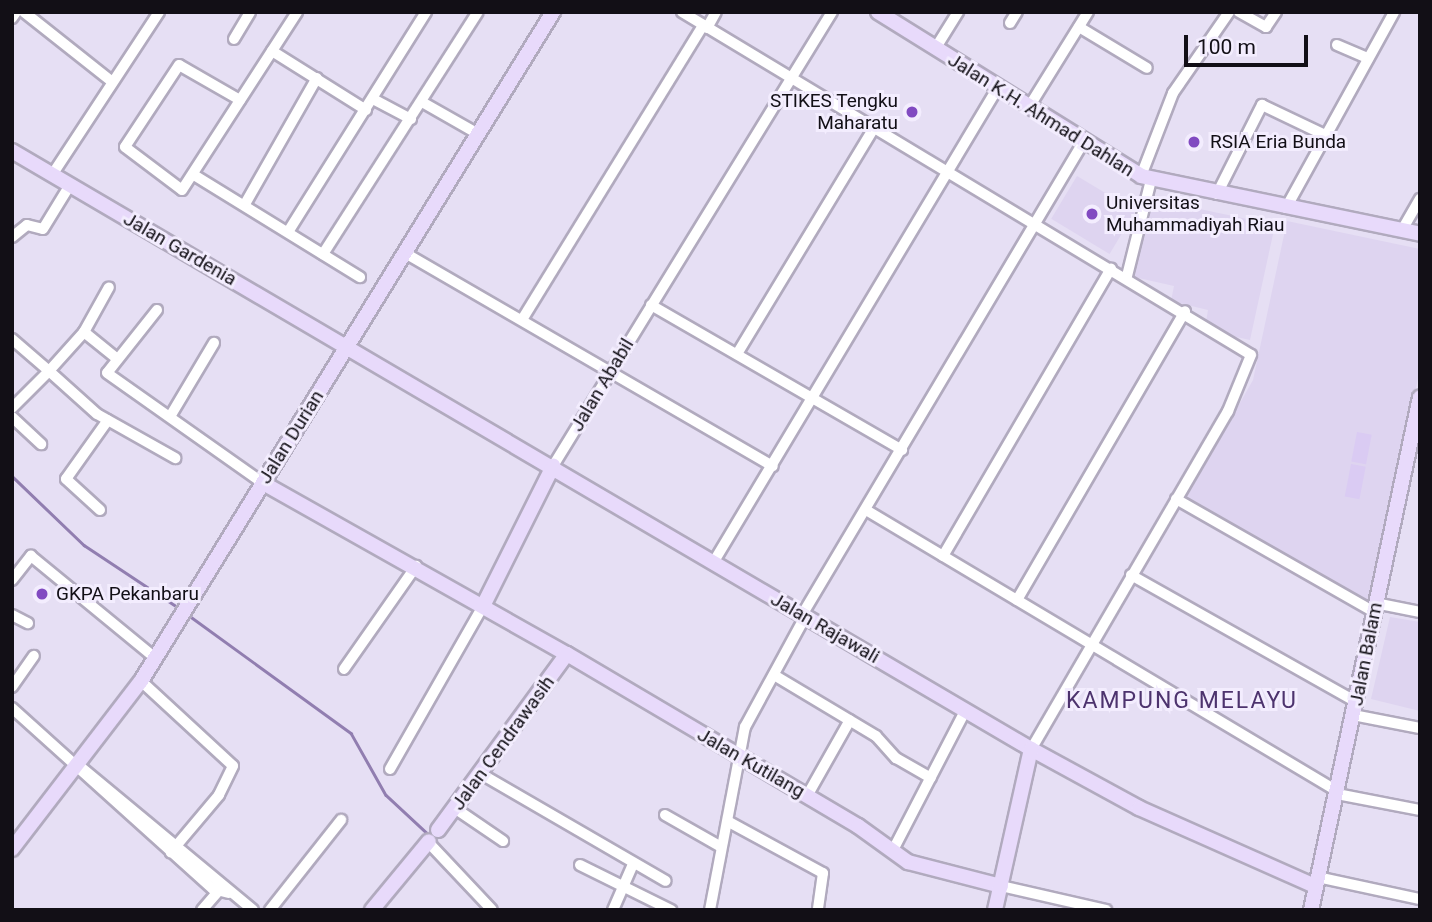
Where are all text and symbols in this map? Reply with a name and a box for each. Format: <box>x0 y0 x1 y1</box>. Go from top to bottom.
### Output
scale bar <box>1187 21 1311 65</box>
text: 100 m <box>1197 35 1256 59</box>
street label: Jalan K.H. Ahmad Dahlan <box>944 48 1138 182</box>
place label: STIKES Tengku Maharatu <box>770 90 898 134</box>
marker: STIKES Tengku Maharatu <box>904 104 920 120</box>
place label: RSIA Eria Bunda <box>1210 131 1346 153</box>
marker: RSIA Eria Bunda <box>1184 132 1204 152</box>
place label: Universitas Muhammadiyah Riau <box>1106 192 1284 236</box>
marker: Universitas Muhammadiyah Riau <box>1084 206 1100 222</box>
street label: Jalan Gardenia <box>119 207 241 291</box>
street label: Jalan Ababil <box>565 334 639 436</box>
street label: Jalan Durian <box>253 386 329 488</box>
place label: GKPA Pekanbaru <box>56 583 199 605</box>
marker: GKPA Pekanbaru <box>34 586 50 602</box>
street label: Jalan Rajawali <box>767 588 883 668</box>
street label: Jalan Balam <box>1345 600 1387 708</box>
street label: Jalan Cendrawasih <box>447 671 559 815</box>
district label: KAMPUNG MELAYU <box>1068 687 1296 715</box>
street label: Jalan Kutilang <box>693 723 809 803</box>

